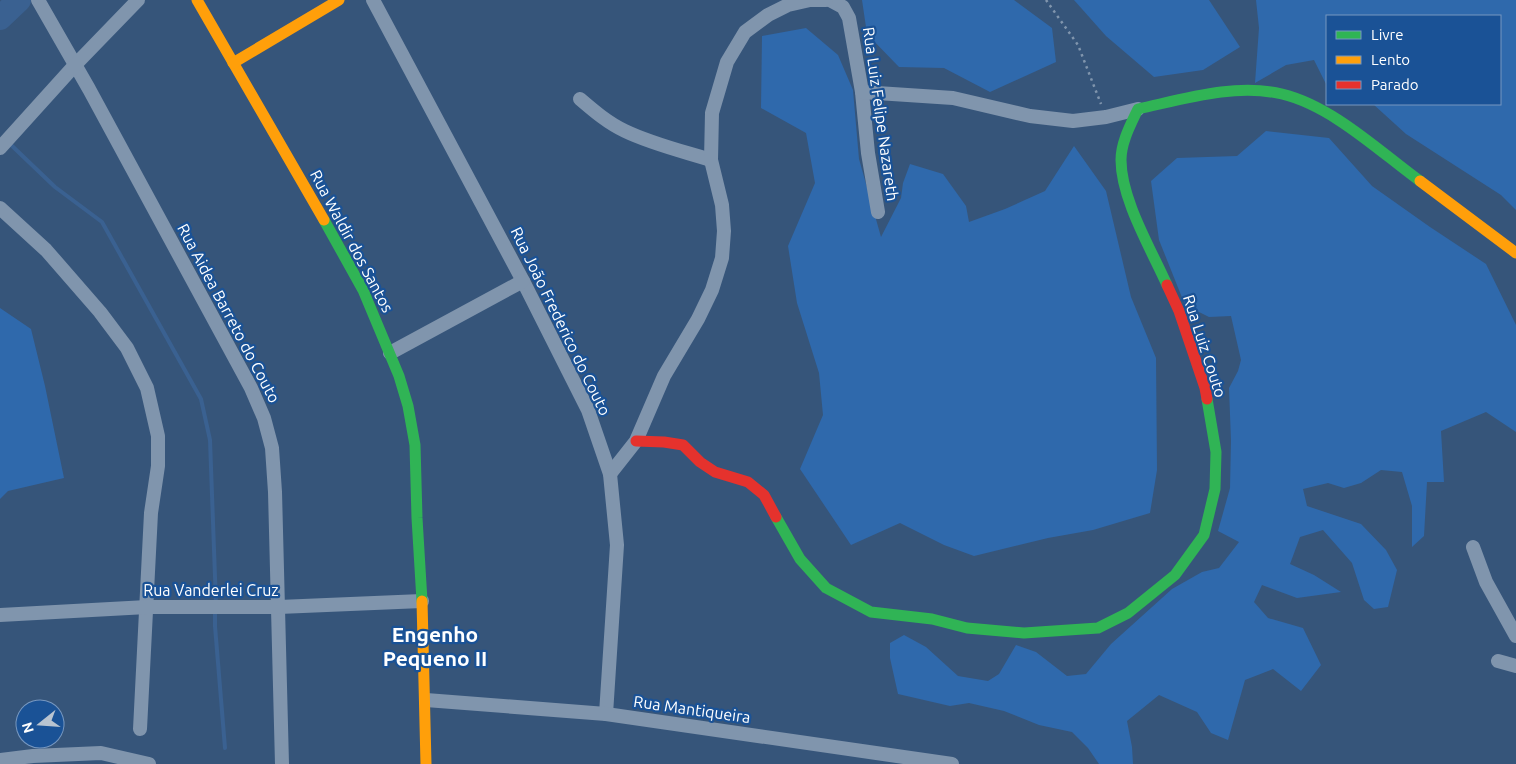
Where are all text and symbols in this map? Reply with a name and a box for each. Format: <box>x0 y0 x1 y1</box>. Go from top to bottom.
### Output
legend <box>1326 15 1501 105</box>
street label: Rua Luiz Felipe Nazareth <box>860 26 902 202</box>
text: Livre <box>1371 26 1404 43</box>
text: Lento <box>1371 51 1410 68</box>
text: Parado <box>1371 76 1418 93</box>
street label: Rua Waldir dos Santos <box>307 167 397 315</box>
street label: Rua Aidea Barreto do Couto <box>174 220 284 406</box>
street label: Rua João Frederico do Couto <box>507 224 615 418</box>
street label: Rua Luiz Couto <box>1180 292 1230 400</box>
street label: Rua Vanderlei Cruz <box>143 581 279 599</box>
district label: Engenho Pequeno II <box>383 622 487 670</box>
street label: Rua Mantiqueira <box>632 692 752 726</box>
north arrow <box>15 699 65 749</box>
text: N <box>18 720 37 735</box>

